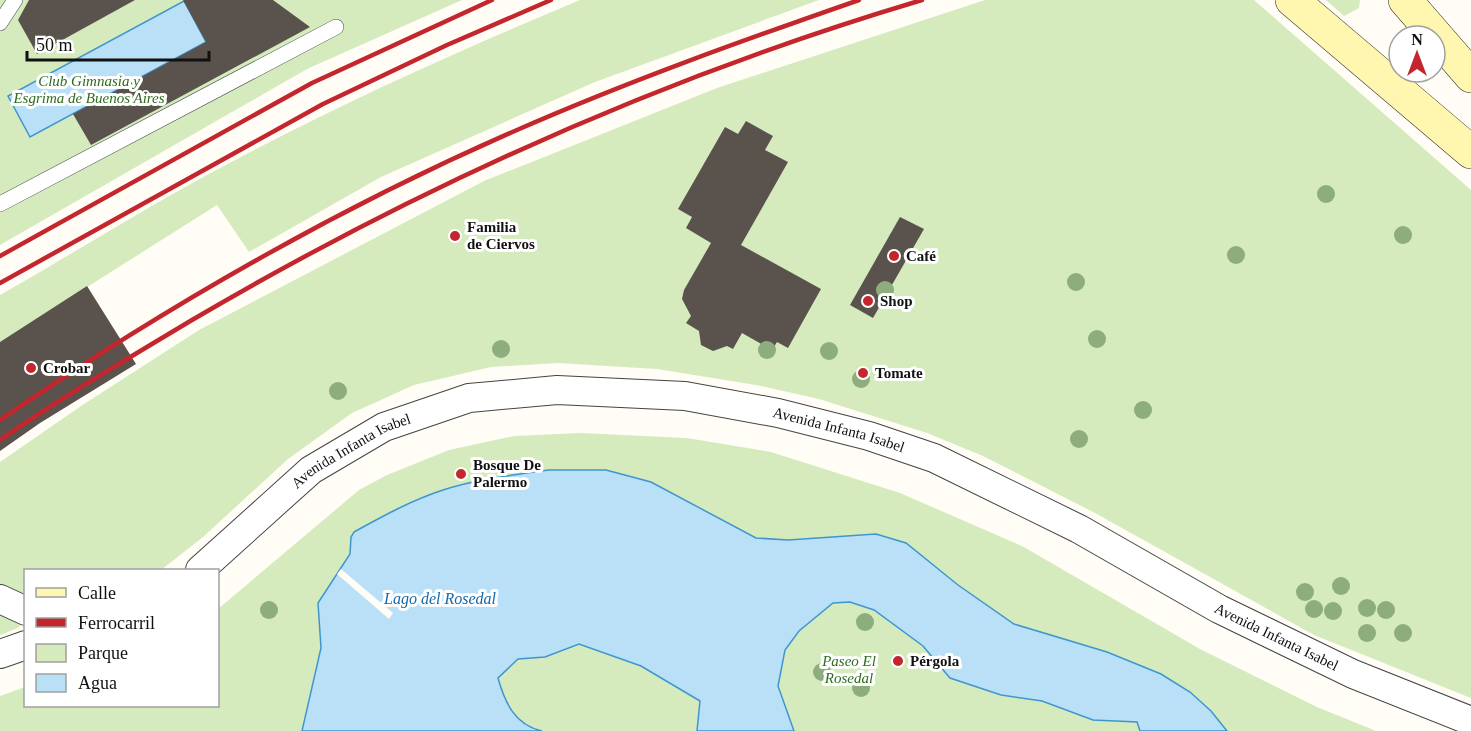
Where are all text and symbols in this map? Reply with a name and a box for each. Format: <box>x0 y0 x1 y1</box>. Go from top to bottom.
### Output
scale bar <box>27 24 208 62</box>
north arrow <box>1387 24 1447 84</box>
text: N <box>1411 31 1423 48</box>
text: 50 m <box>36 35 73 55</box>
park label: Club Gimnasia y Esgrima de Buenos Aires <box>12 73 165 106</box>
place label: Familia de Ciervos <box>467 219 535 252</box>
marker: Familia de Ciervos <box>448 229 462 243</box>
place label: Café <box>906 248 936 264</box>
marker: Café <box>887 249 901 263</box>
place label: Shop <box>880 293 913 309</box>
marker: Shop <box>861 294 875 308</box>
place label: Crobar <box>43 360 91 376</box>
marker: Crobar <box>24 361 38 375</box>
place label: Tomate <box>875 365 923 381</box>
marker: Tomate <box>856 366 870 380</box>
street label: Avenida Infanta Isabel <box>771 404 907 455</box>
street label: Avenida Infanta Isabel <box>288 410 413 491</box>
place label: Bosque De Palermo <box>473 457 541 490</box>
marker: Bosque De Palermo <box>454 467 468 481</box>
legend <box>24 569 219 707</box>
text: Calle <box>78 583 116 603</box>
water label: Lago del Rosedal <box>383 590 497 608</box>
street label: Avenida Infanta Isabel <box>1212 600 1341 674</box>
text: Ferrocarril <box>78 613 155 633</box>
text: Parque <box>78 643 128 663</box>
park label: Paseo El Rosedal <box>821 653 876 686</box>
place label: Pérgola <box>910 653 960 669</box>
marker: Pérgola <box>891 654 905 668</box>
text: Agua <box>78 673 117 693</box>

